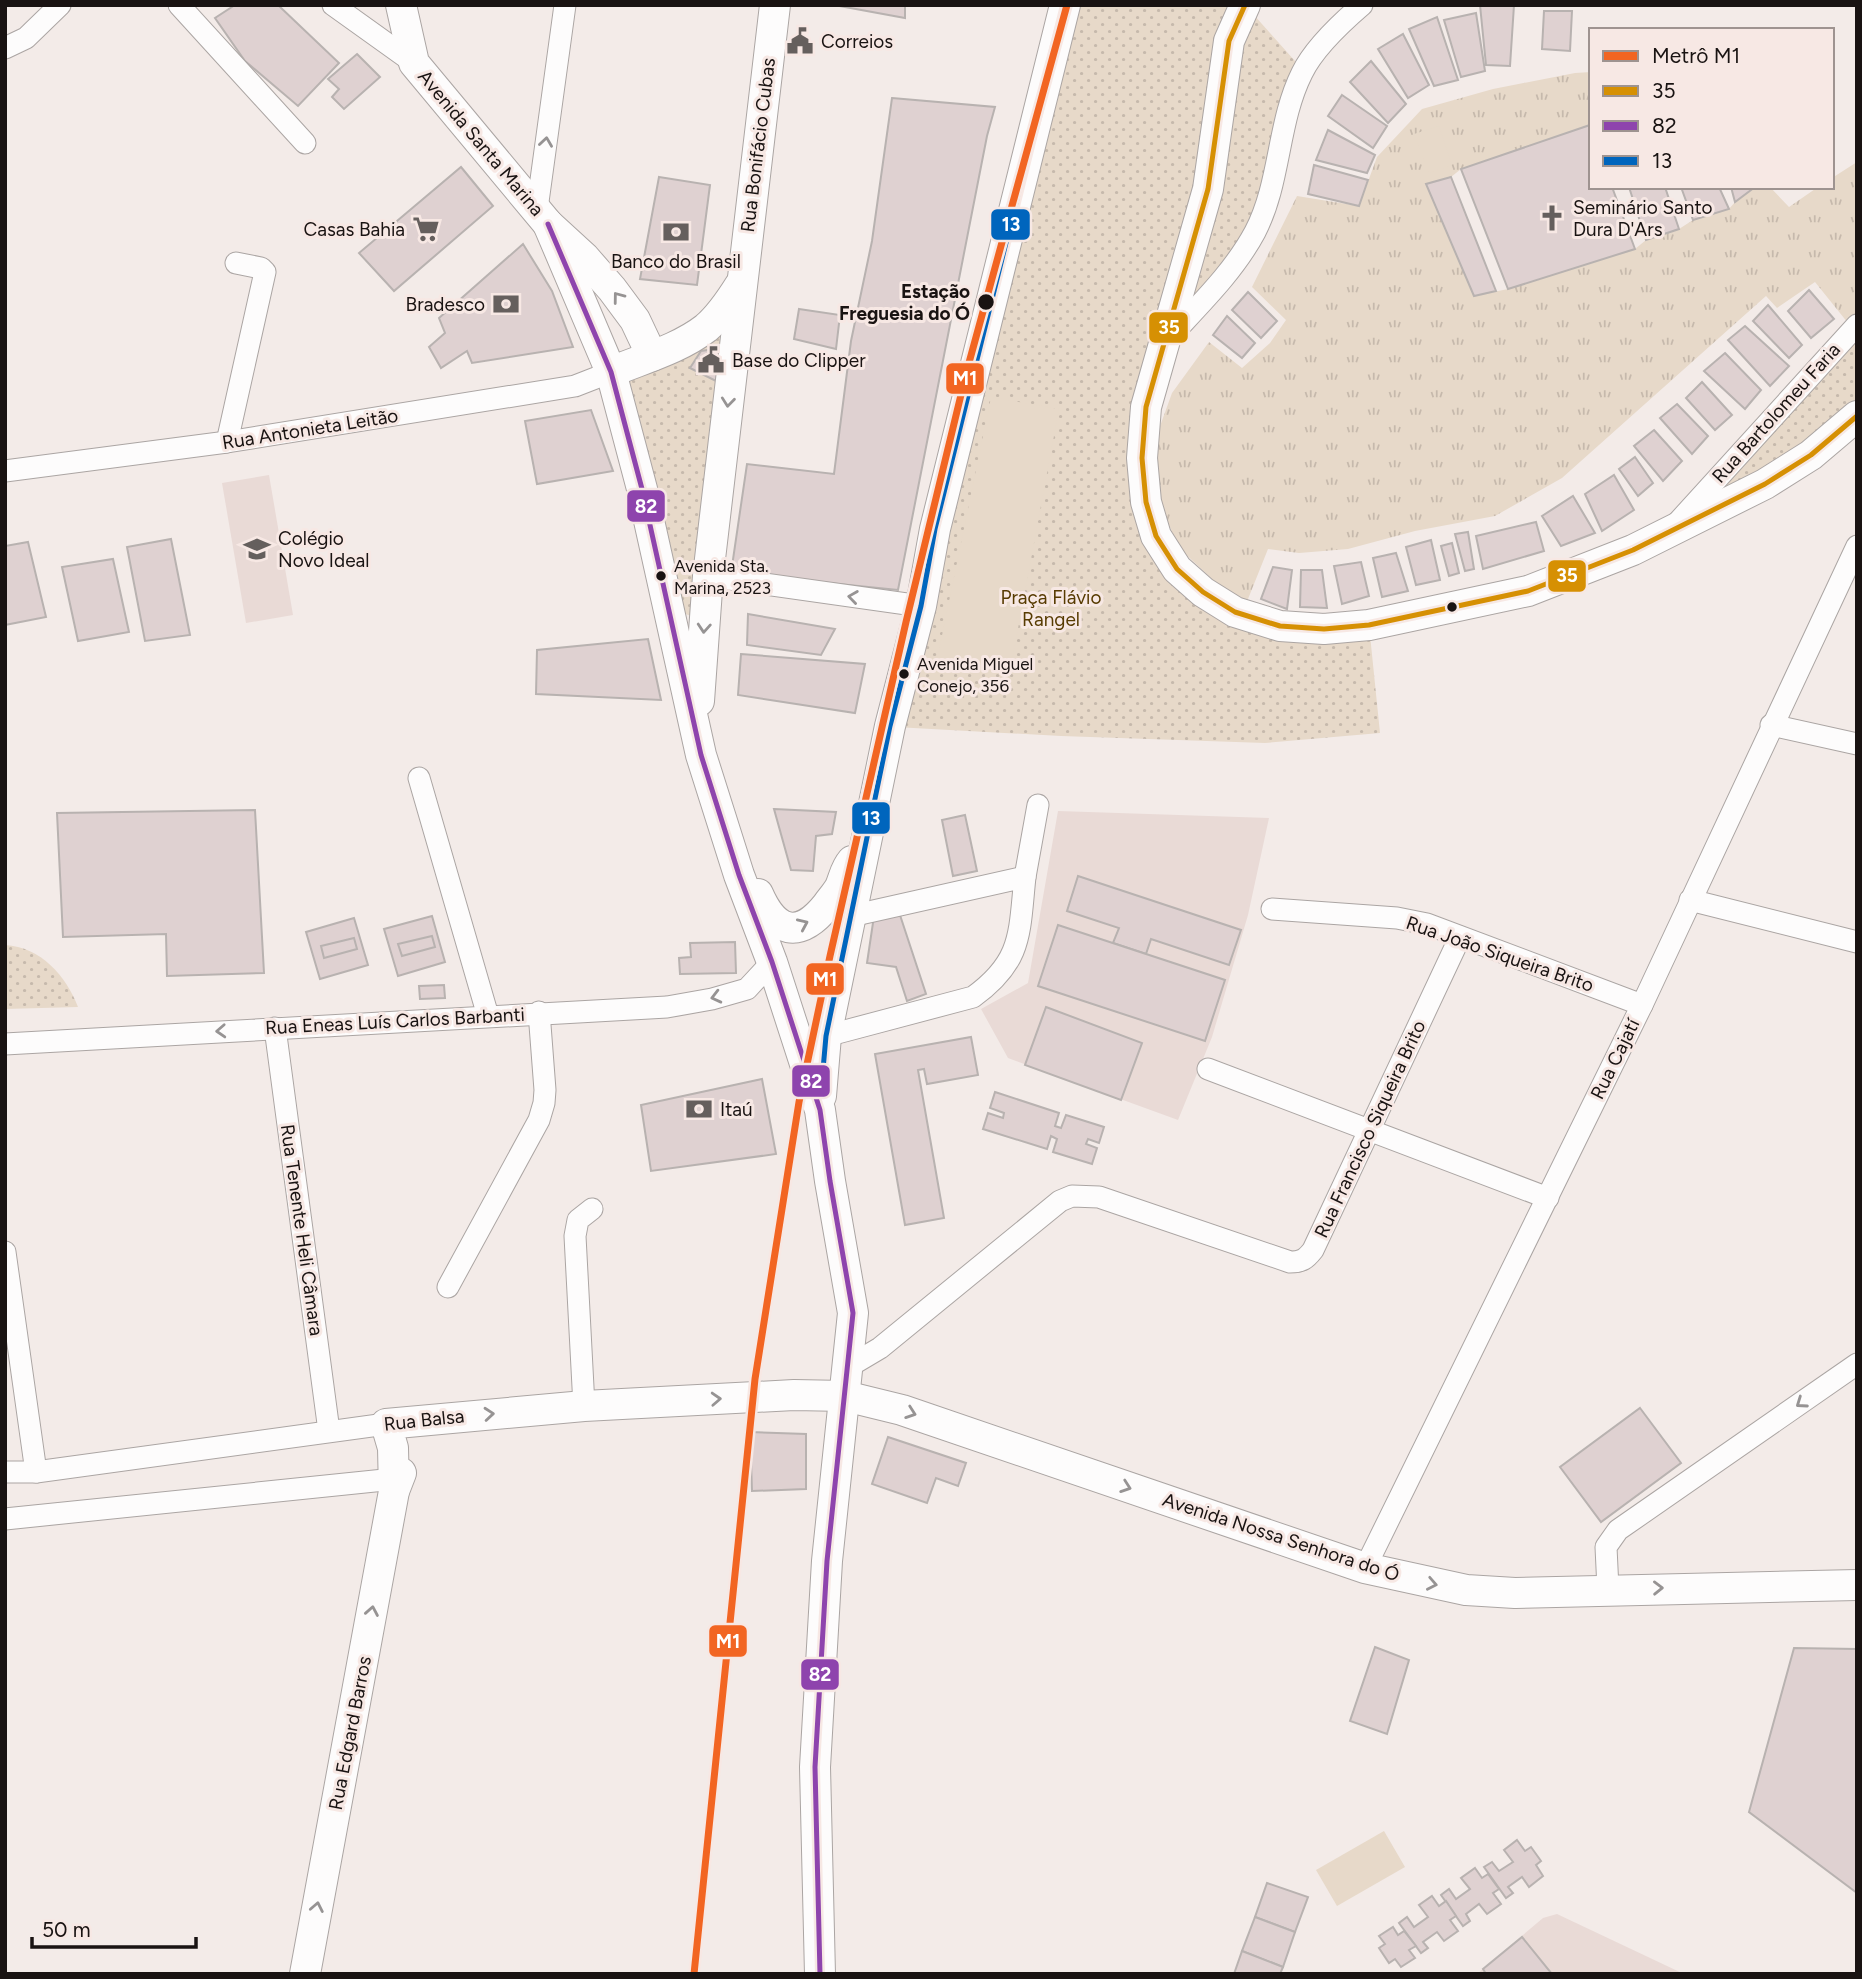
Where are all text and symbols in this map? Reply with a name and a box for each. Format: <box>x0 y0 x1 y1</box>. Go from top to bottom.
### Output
public building icon: Correios <box>785 26 815 56</box>
legend <box>1589 28 1834 189</box>
place label: Correios <box>821 30 893 53</box>
text: Metrô M1 <box>1652 43 1740 68</box>
street label: Rua Bonifácio Cubas <box>736 56 780 234</box>
street label: Avenida Santa Marina <box>413 65 549 221</box>
text: 35 <box>1652 78 1676 103</box>
text: 82 <box>1652 113 1677 138</box>
one-way arrow <box>538 136 553 148</box>
text: 13 <box>1652 148 1672 173</box>
place label: Seminário Santo Dura D'Ars <box>1573 196 1713 241</box>
church icon: Seminário Santo Dura D'Ars <box>1537 203 1567 233</box>
line badge: 13 <box>990 208 1031 241</box>
text: 13 <box>1002 213 1020 236</box>
supermarket icon: Casas Bahia <box>411 214 441 244</box>
bank icon: Banco do Brasil <box>661 217 691 247</box>
place label: Casas Bahia <box>304 218 405 241</box>
place label: Banco do Brasil <box>611 250 741 273</box>
place label: Estação Freguesia do Ó <box>839 280 970 325</box>
bank icon: Bradesco <box>491 289 521 319</box>
one-way arrow <box>613 292 626 305</box>
marker: Estação Freguesia do Ó <box>976 292 996 312</box>
place label: Bradesco <box>406 293 485 316</box>
line badge: 35 <box>1148 311 1189 344</box>
text: 35 <box>1158 316 1180 339</box>
street label: Rua Bartolomeu Faria <box>1707 338 1845 488</box>
public building icon: Base do Clipper <box>696 345 726 375</box>
place label: Base do Clipper <box>732 349 866 372</box>
line badge: M1 <box>945 362 985 395</box>
text: M1 <box>953 367 977 390</box>
one-way arrow <box>721 396 736 408</box>
street label: Rua Antonieta Leitão <box>220 404 400 454</box>
line badge: 82 <box>626 489 666 523</box>
text: 82 <box>635 495 657 518</box>
place label: Colégio Novo Ideal <box>278 527 369 572</box>
school or university icon: Colégio Novo Ideal <box>242 534 272 564</box>
place label: Avenida Sta. Marina, 2523 <box>674 556 771 598</box>
line badge: 35 <box>1547 559 1587 593</box>
text: 35 <box>1556 564 1578 587</box>
marker: Avenida Sta. Marina, 2523 <box>654 569 668 583</box>
park label: Praça Flávio Rangel <box>1000 586 1102 631</box>
one-way arrow <box>847 589 859 604</box>
unlabelled marker <box>1445 600 1459 614</box>
one-way arrow <box>696 623 711 634</box>
place label: Avenida Miguel Conejo, 356 <box>917 654 1033 696</box>
marker: Avenida Miguel Conejo, 356 <box>897 667 911 681</box>
line badge: 13 <box>851 801 891 835</box>
text: 13 <box>862 807 880 830</box>
street label: Rua João Siqueira Brito <box>1403 911 1597 997</box>
one-way arrow <box>796 919 809 932</box>
line badge: M1 <box>805 962 845 996</box>
text: M1 <box>813 968 837 991</box>
one-way arrow <box>710 989 722 1003</box>
street label: Rua Eneas Luís Carlos Barbanti <box>265 1003 525 1039</box>
street label: Rua Cajatí <box>1586 1014 1645 1103</box>
street label: Rua Francisco Siqueira Brito <box>1309 1017 1431 1241</box>
one-way arrow <box>215 1023 226 1038</box>
line badge: 82 <box>791 1064 831 1098</box>
text: 82 <box>800 1070 822 1093</box>
bank icon: Itaú <box>684 1094 714 1124</box>
place label: Itaú <box>720 1098 753 1121</box>
street label: Rua Tenente Heli Câmara <box>276 1123 328 1337</box>
one-way arrow <box>710 1392 721 1407</box>
one-way arrow <box>1796 1395 1809 1407</box>
street label: Rua Balsa <box>383 1404 465 1436</box>
one-way arrow <box>904 1405 917 1419</box>
one-way arrow <box>483 1407 494 1422</box>
one-way arrow <box>1120 1479 1132 1493</box>
street label: Avenida Nossa Senhora do Ó <box>1160 1488 1402 1586</box>
one-way arrow <box>1426 1575 1438 1590</box>
one-way arrow <box>1653 1581 1664 1596</box>
one-way arrow <box>364 1605 379 1617</box>
line badge: M1 <box>708 1624 748 1658</box>
text: M1 <box>716 1630 740 1653</box>
street label: Rua Edgard Barros <box>324 1654 376 1812</box>
line badge: 82 <box>800 1658 840 1691</box>
text: 82 <box>809 1663 831 1686</box>
one-way arrow <box>309 1901 324 1913</box>
scale bar <box>32 1906 196 1950</box>
text: 50 m <box>42 1917 91 1942</box>

